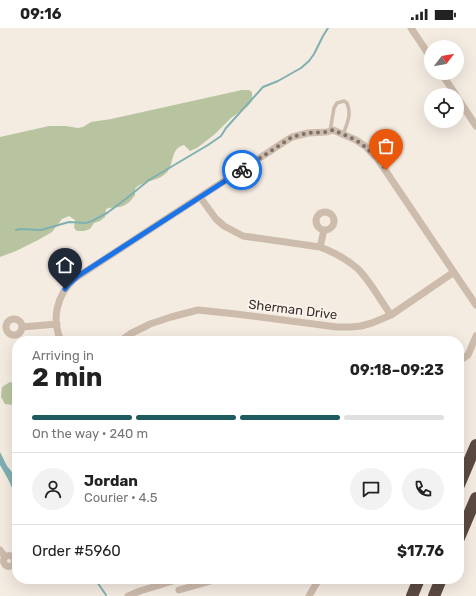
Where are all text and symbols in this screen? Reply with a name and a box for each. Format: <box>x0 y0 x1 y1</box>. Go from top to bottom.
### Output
text: 09:16 <box>20 5 61 23</box>
north arrow <box>424 40 464 80</box>
map controls <box>424 40 464 128</box>
button: locate <box>424 88 464 128</box>
pin <box>369 129 403 170</box>
icon: bag <box>375 135 397 157</box>
courier <box>222 150 262 190</box>
icon: bike <box>231 159 253 181</box>
pin <box>48 248 82 289</box>
icon: home <box>54 254 76 276</box>
street label: Sherman Drive <box>248 297 338 322</box>
text: Arriving in <box>32 348 94 363</box>
text: 09:18–09:23 <box>350 361 444 379</box>
text: 2 min <box>32 362 102 393</box>
text: On the way · 240 m <box>32 426 148 441</box>
button: person <box>32 468 74 510</box>
button: chat <box>350 468 392 510</box>
button: phone <box>402 468 444 510</box>
text: Jordan <box>84 472 138 490</box>
text: Courier · 4.5 <box>84 490 158 505</box>
text: Order #5960 <box>32 542 121 560</box>
text: $17.76 <box>397 542 444 560</box>

